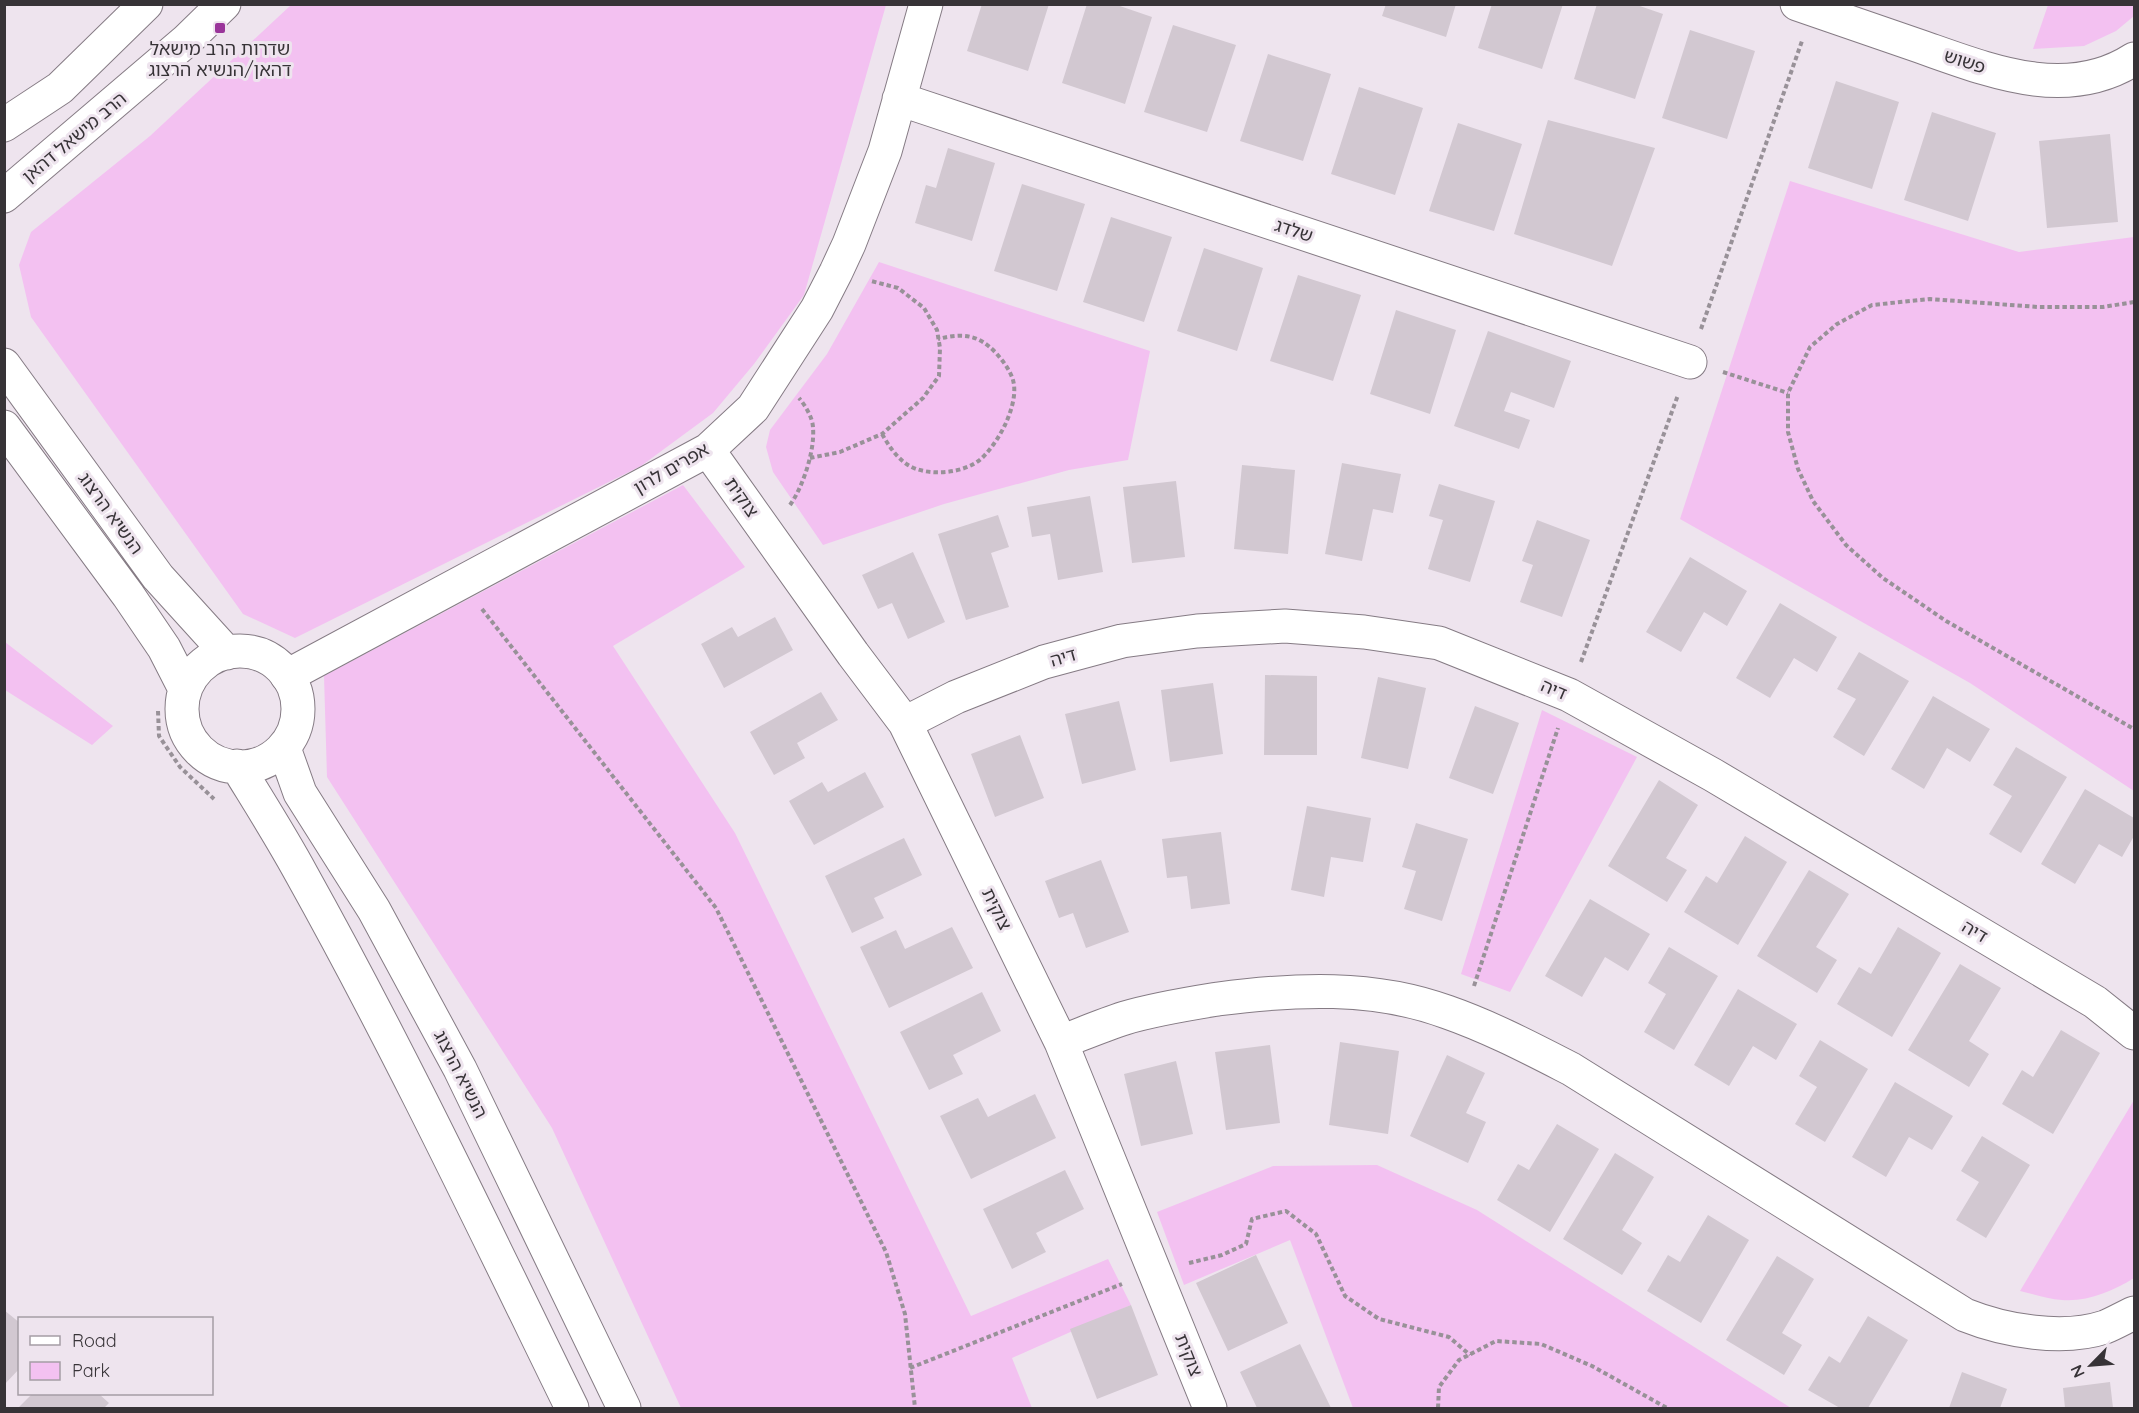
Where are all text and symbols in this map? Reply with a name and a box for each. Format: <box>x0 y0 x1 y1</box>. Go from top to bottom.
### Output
marker: שדרות הרב מישאל דהאן/הנשיא הרצוג <box>213 21 227 35</box>
place label: שדרות הרב מישאל דהאן/הנשיא הרצוג <box>148 37 292 81</box>
street label: פשוש <box>1941 44 1989 78</box>
street label: הרב מישאל דהאן <box>17 87 131 187</box>
street label: שלדג <box>1272 213 1316 247</box>
street label: אפרים לרון <box>629 437 713 499</box>
street label: הנשיא הרצוג <box>74 468 148 558</box>
street label: צוקית <box>720 472 764 522</box>
street label: דיה <box>1047 642 1079 672</box>
street label: דיה <box>1538 673 1571 705</box>
street label: צוקית <box>977 884 1017 934</box>
street label: דיה <box>1958 914 1992 948</box>
street label: הנשיא הרצוג <box>429 1026 493 1122</box>
legend <box>18 1317 213 1395</box>
text: Road <box>72 1329 117 1352</box>
street label: צוקית <box>1170 1330 1208 1380</box>
north arrow <box>2061 1335 2121 1395</box>
text: Park <box>72 1359 110 1382</box>
text: N <box>2066 1362 2089 1381</box>

